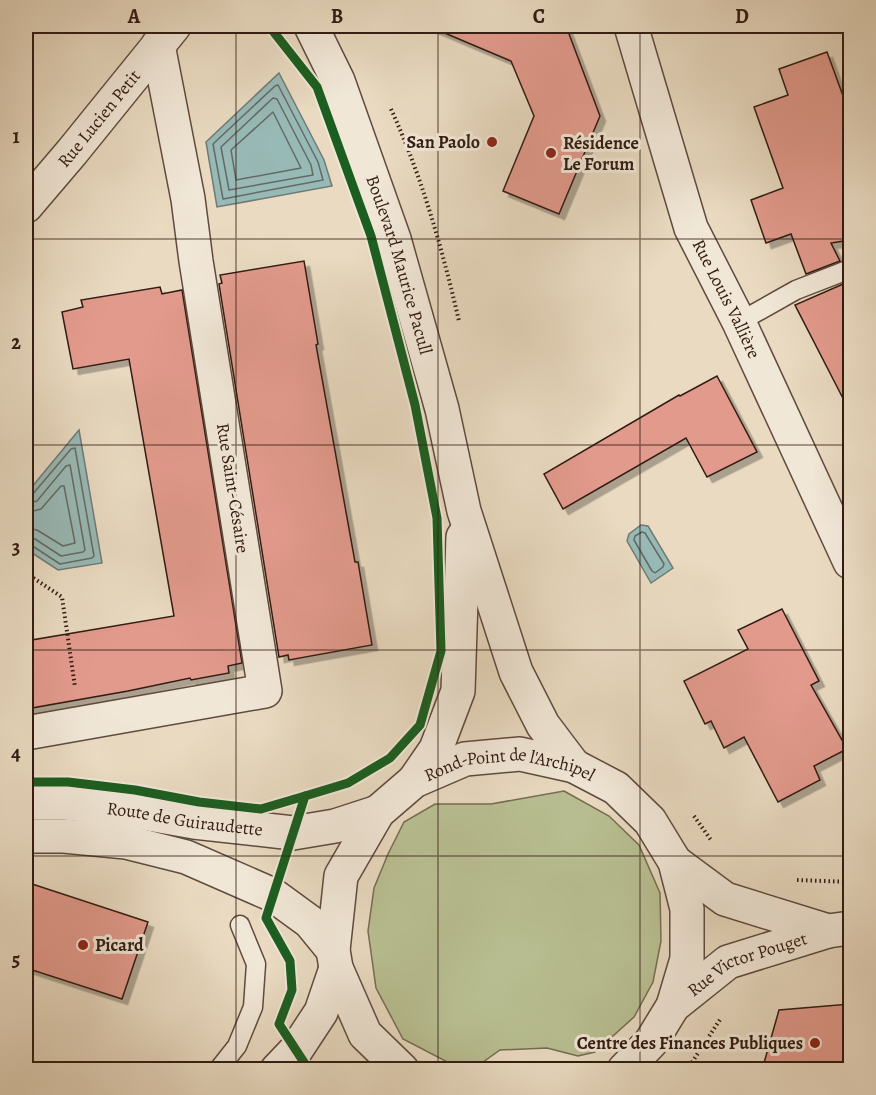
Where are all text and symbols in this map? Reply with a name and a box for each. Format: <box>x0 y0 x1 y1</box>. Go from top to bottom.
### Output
text: A <box>127 3 141 30</box>
text: B <box>331 3 343 30</box>
text: C <box>533 3 545 30</box>
text: D <box>735 3 749 30</box>
street label: Rue Lucien Petit <box>52 65 146 172</box>
text: 1 <box>12 123 20 150</box>
place label: San Paolo <box>407 130 480 154</box>
place label: Résidence Le Forum <box>563 131 639 176</box>
marker: San Paolo <box>485 135 499 149</box>
marker: Résidence Le Forum <box>544 146 558 160</box>
street label: Boulevard Maurice Pacull <box>360 172 438 358</box>
street label: Rue Louis Vallière <box>687 235 766 362</box>
text: 2 <box>11 329 21 356</box>
street label: Rue Saint-Césaire <box>211 421 255 555</box>
text: 3 <box>12 534 20 561</box>
text: 4 <box>11 740 21 767</box>
text: Rond-Point de l'Archipel <box>420 742 600 787</box>
street label: Rond-Point de l'Archipel <box>421 769 597 791</box>
street label: Route de Guiraudette <box>106 796 264 842</box>
street label: Rue Victor Pouget <box>682 926 810 1002</box>
place label: Picard <box>95 933 144 957</box>
marker: Picard <box>76 938 90 952</box>
text: 5 <box>12 946 20 973</box>
place label: Centre des Finances Publiques <box>577 1031 803 1055</box>
marker: Centre des Finances Publiques <box>808 1036 822 1050</box>

